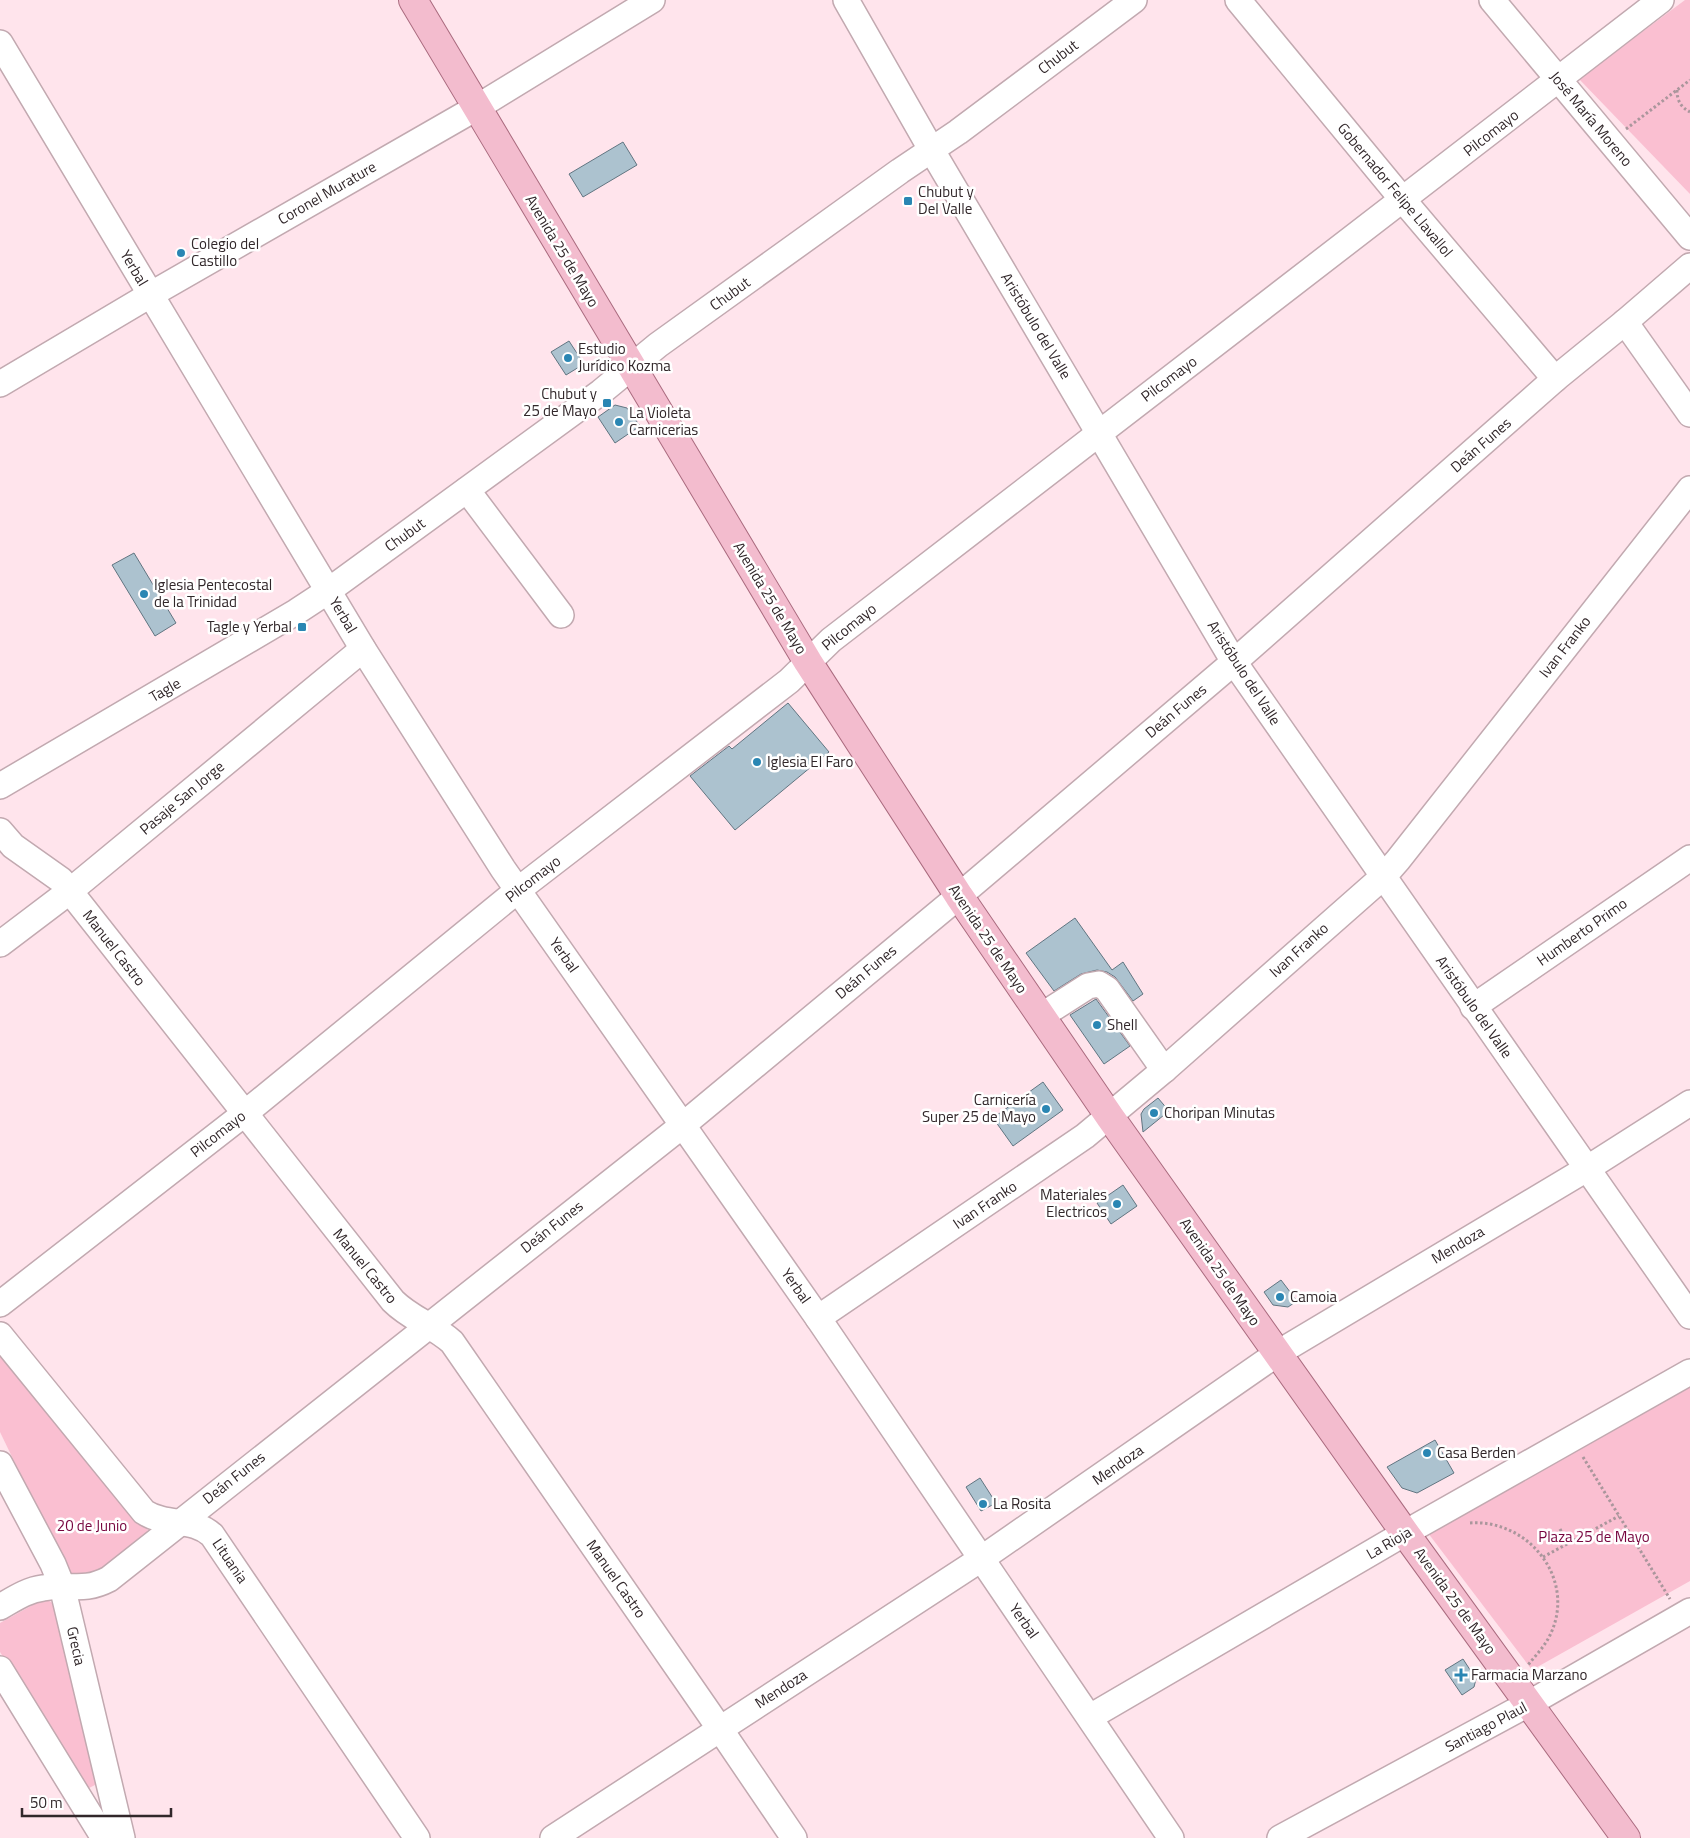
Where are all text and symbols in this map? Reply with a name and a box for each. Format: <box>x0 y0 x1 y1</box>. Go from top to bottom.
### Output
street label: Chubut <box>1033 33 1083 79</box>
street label: José María Moreno <box>1544 66 1638 172</box>
street label: Pilcomayo <box>1458 103 1523 162</box>
street label: Gobernador Felipe Llavallol <box>1332 117 1459 262</box>
street label: Coronel Murature <box>273 155 380 230</box>
place label: Chubut y Del Valle <box>918 180 974 220</box>
street label: Avenida 25 de Mayo <box>520 190 605 311</box>
marker: Chubut y Del Valle <box>902 195 914 207</box>
place label: Colegio del Castillo <box>191 232 259 272</box>
street label: Yerbal <box>115 245 154 290</box>
marker: Colegio del Castillo <box>175 247 187 259</box>
street label: Aristóbulo del Valle <box>995 268 1077 383</box>
street label: Chubut <box>705 271 755 316</box>
place label: Estudio Jurídico Kozma <box>578 337 671 377</box>
street label: Pilcomayo <box>1136 350 1202 407</box>
marker: Estudio Jurídico Kozma <box>562 352 574 364</box>
place label: Chubut y 25 de Mayo <box>523 382 597 422</box>
marker: Chubut y 25 de Mayo <box>601 397 613 409</box>
place label: La Violeta Carnicerias <box>629 401 698 441</box>
street label: Deán Funes <box>1445 412 1516 478</box>
marker: La Violeta Carnicerias <box>613 416 625 428</box>
street label: Chubut <box>380 512 430 557</box>
street label: Avenida 25 de Mayo <box>728 537 813 658</box>
place label: Iglesia Pentecostal de la Trinidad <box>154 573 272 613</box>
marker: Iglesia Pentecostal de la Trinidad <box>138 588 150 600</box>
street label: Yerbal <box>324 592 363 637</box>
street label: Pilcomayo <box>816 597 881 656</box>
street label: Ivan Franko <box>1533 611 1596 682</box>
place label: Tagle y Yerbal <box>207 615 292 638</box>
street label: Aristóbulo del Valle <box>1202 616 1287 730</box>
marker: Tagle y Yerbal <box>296 621 308 633</box>
street label: Tagle <box>145 671 185 708</box>
street label: Deán Funes <box>1140 678 1212 743</box>
place label: Iglesia El Faro <box>767 750 853 773</box>
street label: Pasaje San Jorge <box>134 755 229 840</box>
marker: Iglesia El Faro <box>751 756 763 768</box>
street label: Pilcomayo <box>500 849 565 908</box>
street label: Avenida 25 de Mayo <box>943 879 1034 998</box>
street label: Humberto Primo <box>1532 892 1632 971</box>
street label: Manuel Castro <box>77 905 152 991</box>
street label: Ivan Franko <box>1264 917 1334 983</box>
street label: Yerbal <box>544 932 585 977</box>
street label: Deán Funes <box>830 939 902 1004</box>
street label: Aristóbulo del Valle <box>1430 951 1518 1063</box>
place label: Shell <box>1107 1013 1138 1036</box>
marker: Shell <box>1091 1019 1103 1031</box>
place label: Carnicería Super 25 de Mayo <box>922 1088 1036 1128</box>
place label: Choripan Minutas <box>1164 1101 1275 1124</box>
marker: Carnicería Super 25 de Mayo <box>1040 1103 1052 1115</box>
street label: Pilcomayo <box>185 1104 250 1163</box>
marker: Choripan Minutas <box>1148 1107 1160 1119</box>
street label: Ivan Franko <box>948 1175 1021 1235</box>
place label: Materiales Electricos <box>1040 1183 1107 1223</box>
street label: Deán Funes <box>515 1195 588 1259</box>
marker: Materiales Electricos <box>1111 1198 1123 1210</box>
street label: Avenida 25 de Mayo <box>1174 1213 1266 1331</box>
street label: Mendoza <box>1427 1219 1489 1269</box>
street label: Manuel Castro <box>328 1223 403 1308</box>
street label: Yerbal <box>776 1263 817 1308</box>
place label: Camoia <box>1290 1285 1337 1308</box>
marker: Camoia <box>1274 1291 1286 1303</box>
street label: Mendoza <box>1087 1438 1149 1491</box>
place label: Casa Berden <box>1437 1441 1516 1464</box>
street label: Deán Funes <box>197 1446 270 1510</box>
marker: Casa Berden <box>1421 1447 1433 1459</box>
place label: La Rosita <box>993 1492 1052 1515</box>
marker: La Rosita <box>977 1498 989 1510</box>
park label: 20 de Junio <box>57 1514 127 1537</box>
street label: La Rioja <box>1362 1520 1416 1565</box>
park label: Plaza 25 de Mayo <box>1538 1525 1650 1548</box>
street label: Lituania <box>207 1534 254 1588</box>
street label: Manuel Castro <box>581 1535 652 1623</box>
street label: Avenida 25 de Mayo <box>1409 1542 1502 1659</box>
street label: Yerbal <box>1004 1598 1045 1643</box>
street label: Grecia <box>61 1624 92 1668</box>
street label: Mendoza <box>750 1663 812 1714</box>
place label: Farmacia Marzano <box>1471 1663 1587 1686</box>
marker: Farmacia Marzano <box>1455 1669 1467 1681</box>
street label: Santiago Plaul <box>1441 1695 1531 1758</box>
scale bar <box>22 1786 171 1818</box>
text: 50 m <box>30 1791 63 1814</box>

